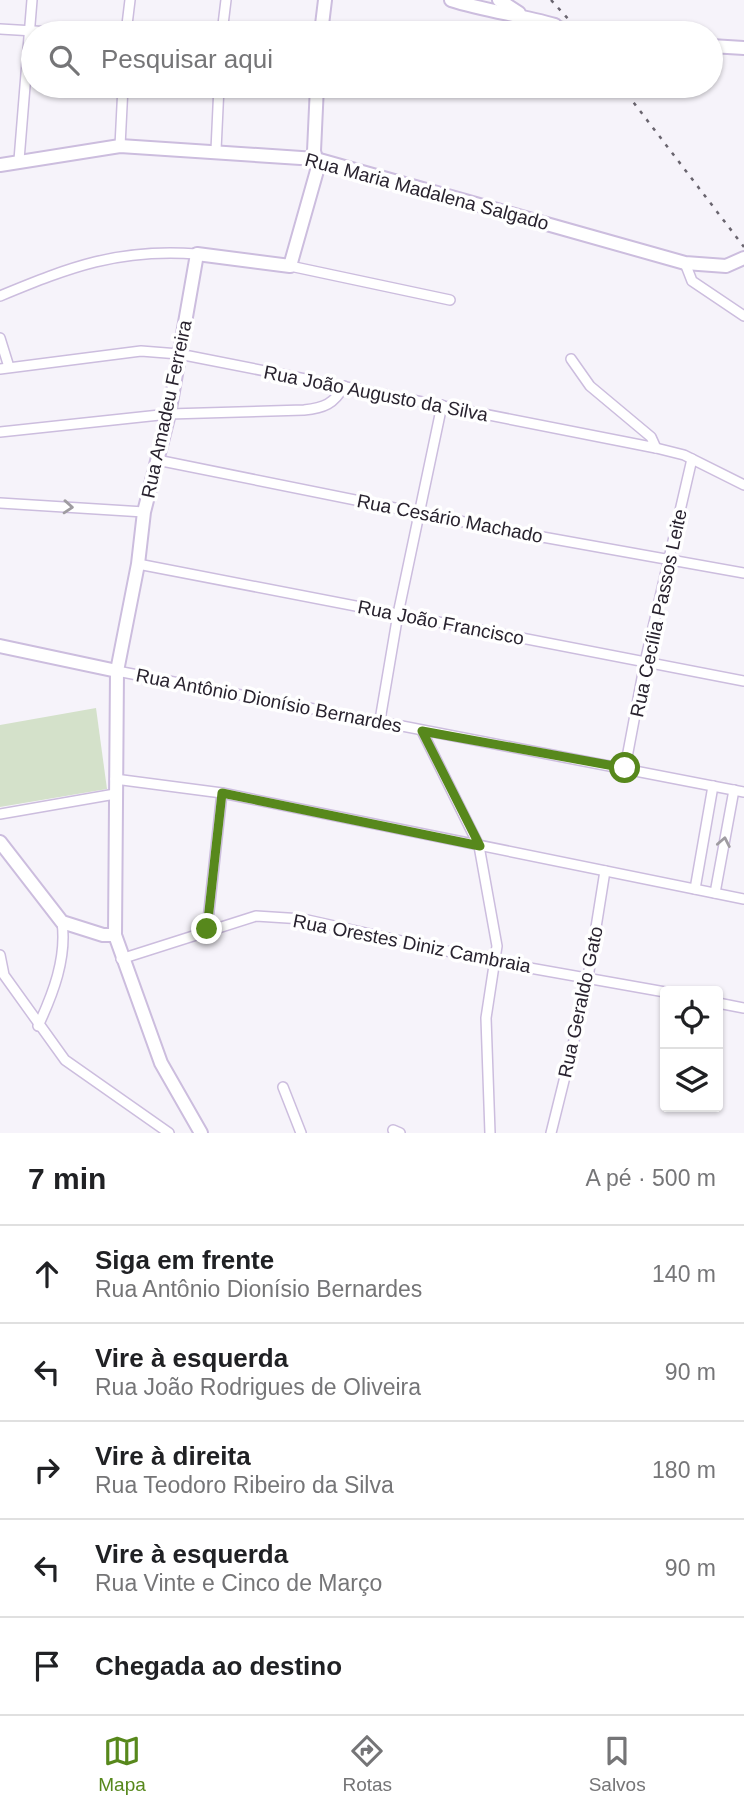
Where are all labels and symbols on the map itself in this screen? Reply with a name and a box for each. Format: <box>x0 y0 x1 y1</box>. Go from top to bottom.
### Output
street label: Rua Maria Madalena Salgado <box>303 149 551 234</box>
street label: Rua Amadeu Ferreira <box>137 318 196 500</box>
street label: Rua João Augusto da Silva <box>262 361 490 426</box>
street label: Rua Cesário Machado <box>355 490 545 547</box>
one-way arrow <box>63 500 74 515</box>
street label: Rua Cecília Passos Leite <box>626 507 691 719</box>
street label: Rua João Francisco <box>356 596 526 649</box>
street label: Rua Antônio Dionísio Bernardes <box>134 664 404 737</box>
route start <box>609 752 640 783</box>
one-way arrow <box>716 836 731 848</box>
street label: Rua Orestes Diniz Cambraia <box>291 910 533 977</box>
route end <box>191 913 222 944</box>
street label: Rua Geraldo Gato <box>554 925 607 1080</box>

